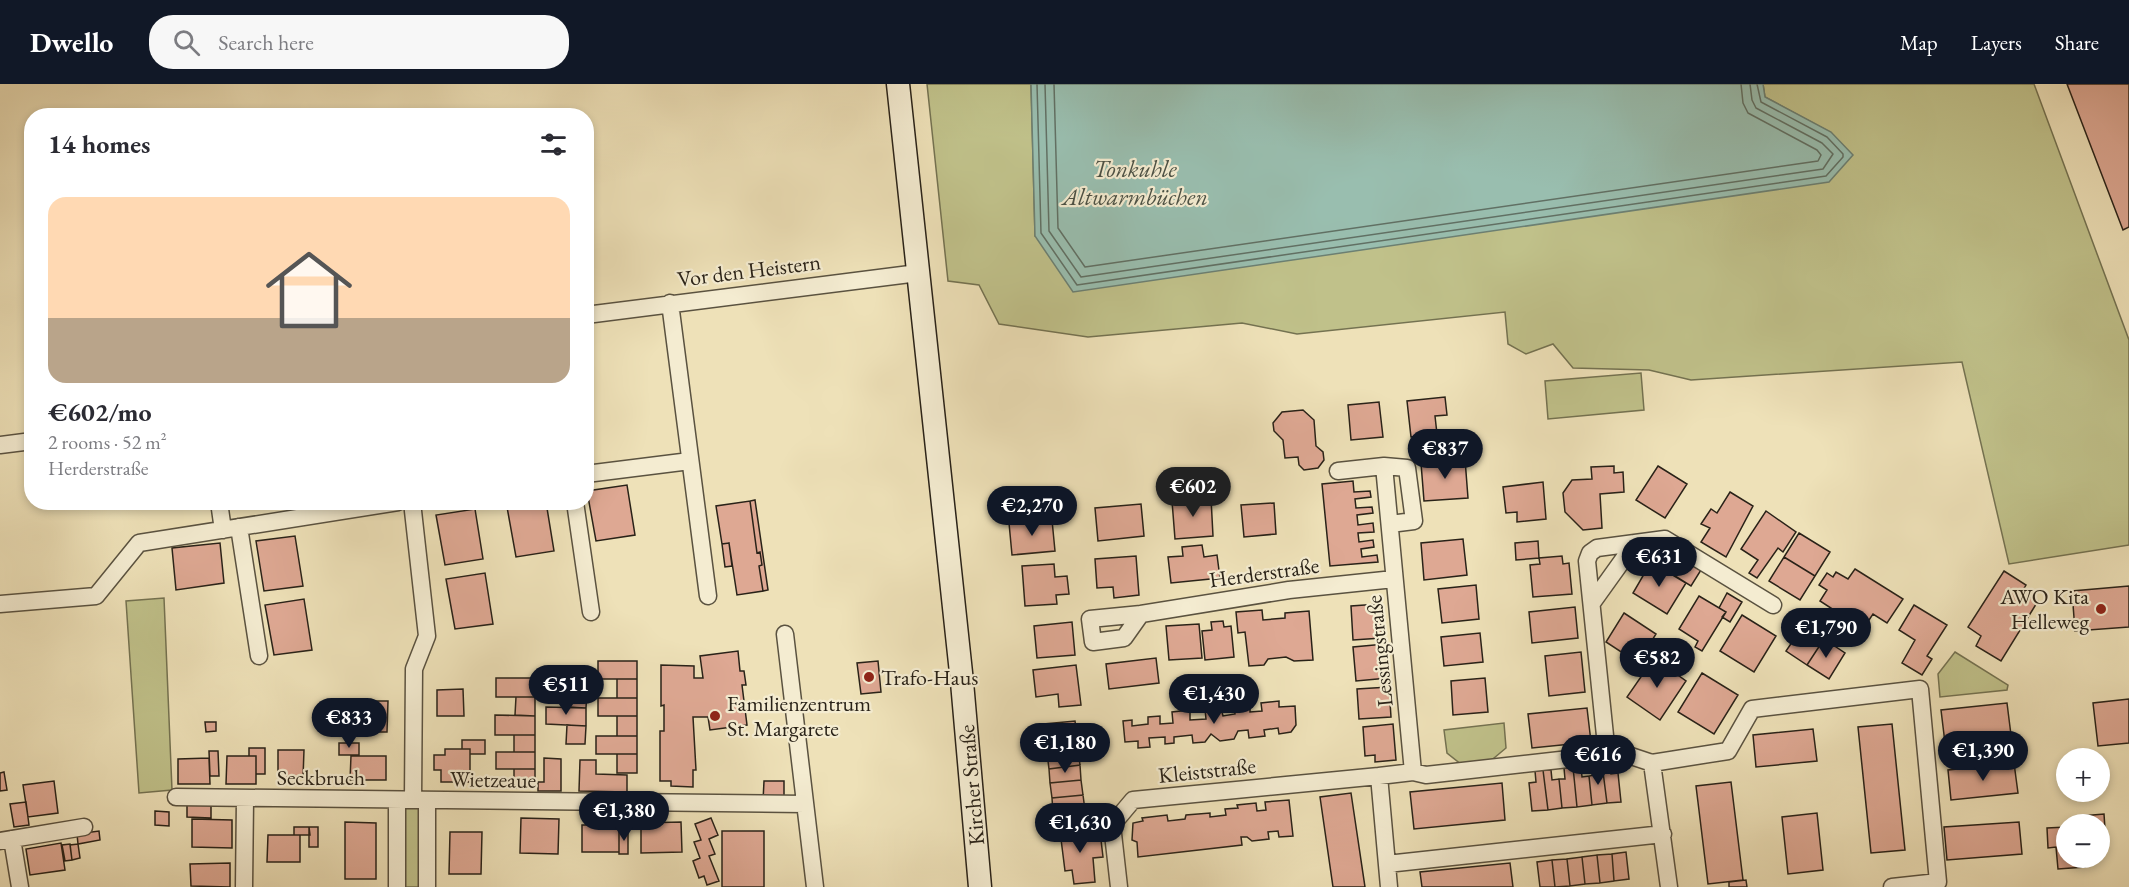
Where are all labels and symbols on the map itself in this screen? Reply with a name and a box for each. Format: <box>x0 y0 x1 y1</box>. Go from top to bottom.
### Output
water label: Tonkuhle Altwarmbüchen <box>1060 153 1208 212</box>
street label: Vor den Heistern <box>676 247 823 294</box>
pin: €837 <box>1409 429 1481 480</box>
pin: €602 <box>1157 467 1229 518</box>
pin: €2,270 <box>983 486 1081 537</box>
pin: €631 <box>1623 537 1695 588</box>
street label: Herderstraße <box>1207 550 1321 595</box>
place label: AWO Kita Helleweg <box>1999 582 2089 636</box>
street label: Lessingstraße <box>1359 593 1400 708</box>
marker: AWO Kita Helleweg <box>2094 602 2108 616</box>
pin: €1,790 <box>1777 608 1875 659</box>
pin: €582 <box>1621 638 1693 689</box>
place label: Trafo-Haus <box>881 663 978 692</box>
pin: €511 <box>530 665 602 716</box>
marker: Trafo-Haus <box>862 670 876 684</box>
pin: €1,430 <box>1165 674 1263 725</box>
place label: Familienzentrum St. Margarete <box>727 689 871 743</box>
pin: €833 <box>313 698 385 749</box>
marker: Familienzentrum St. Margarete <box>708 709 722 723</box>
street label: Kircher Straße <box>952 723 991 847</box>
pin: €1,180 <box>1016 723 1114 774</box>
pin: €1,390 <box>1934 731 2032 782</box>
pin: €616 <box>1562 735 1634 786</box>
street label: Kleiststraße <box>1157 751 1258 790</box>
street label: Seckbruch <box>277 763 365 792</box>
street label: Wietzeaue <box>450 764 537 795</box>
pin: €1,380 <box>575 791 673 842</box>
pin: €1,630 <box>1031 803 1129 854</box>

